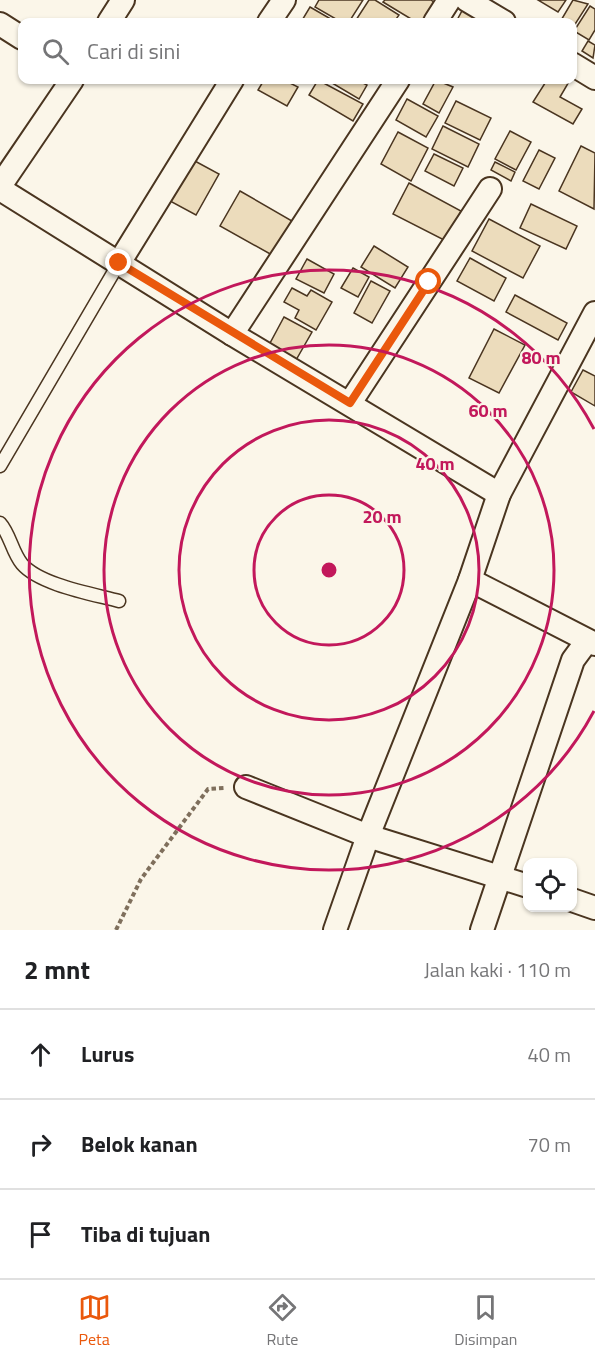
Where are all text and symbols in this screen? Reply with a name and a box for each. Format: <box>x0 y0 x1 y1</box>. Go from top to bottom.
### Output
search box <box>18 18 577 84</box>
text: Cari di sini <box>87 34 180 68</box>
icon: search <box>39 35 72 68</box>
route end <box>105 249 131 275</box>
route start <box>415 268 441 294</box>
text: 80 m <box>521 344 561 371</box>
text: 60 m <box>468 397 508 424</box>
text: 40 m <box>415 450 455 477</box>
text: 20 m <box>362 503 402 530</box>
centre of rings <box>319 560 339 580</box>
map controls <box>523 858 577 912</box>
button: locate <box>523 858 577 912</box>
text: 2 mnt <box>24 950 90 989</box>
text: Jalan kaki · 110 m <box>424 954 571 985</box>
text: Lurus <box>81 1037 134 1071</box>
icon: ahead <box>24 1038 57 1071</box>
text: 40 m <box>527 1039 571 1070</box>
text: Belok kanan <box>81 1127 198 1161</box>
icon: right <box>24 1128 57 1161</box>
text: 70 m <box>527 1129 571 1160</box>
text: Tiba di tujuan <box>81 1217 210 1251</box>
icon: arrive <box>24 1218 57 1251</box>
tab: Peta <box>78 1291 111 1351</box>
tab: Rute <box>266 1291 299 1351</box>
tab: Disimpan <box>454 1291 517 1351</box>

